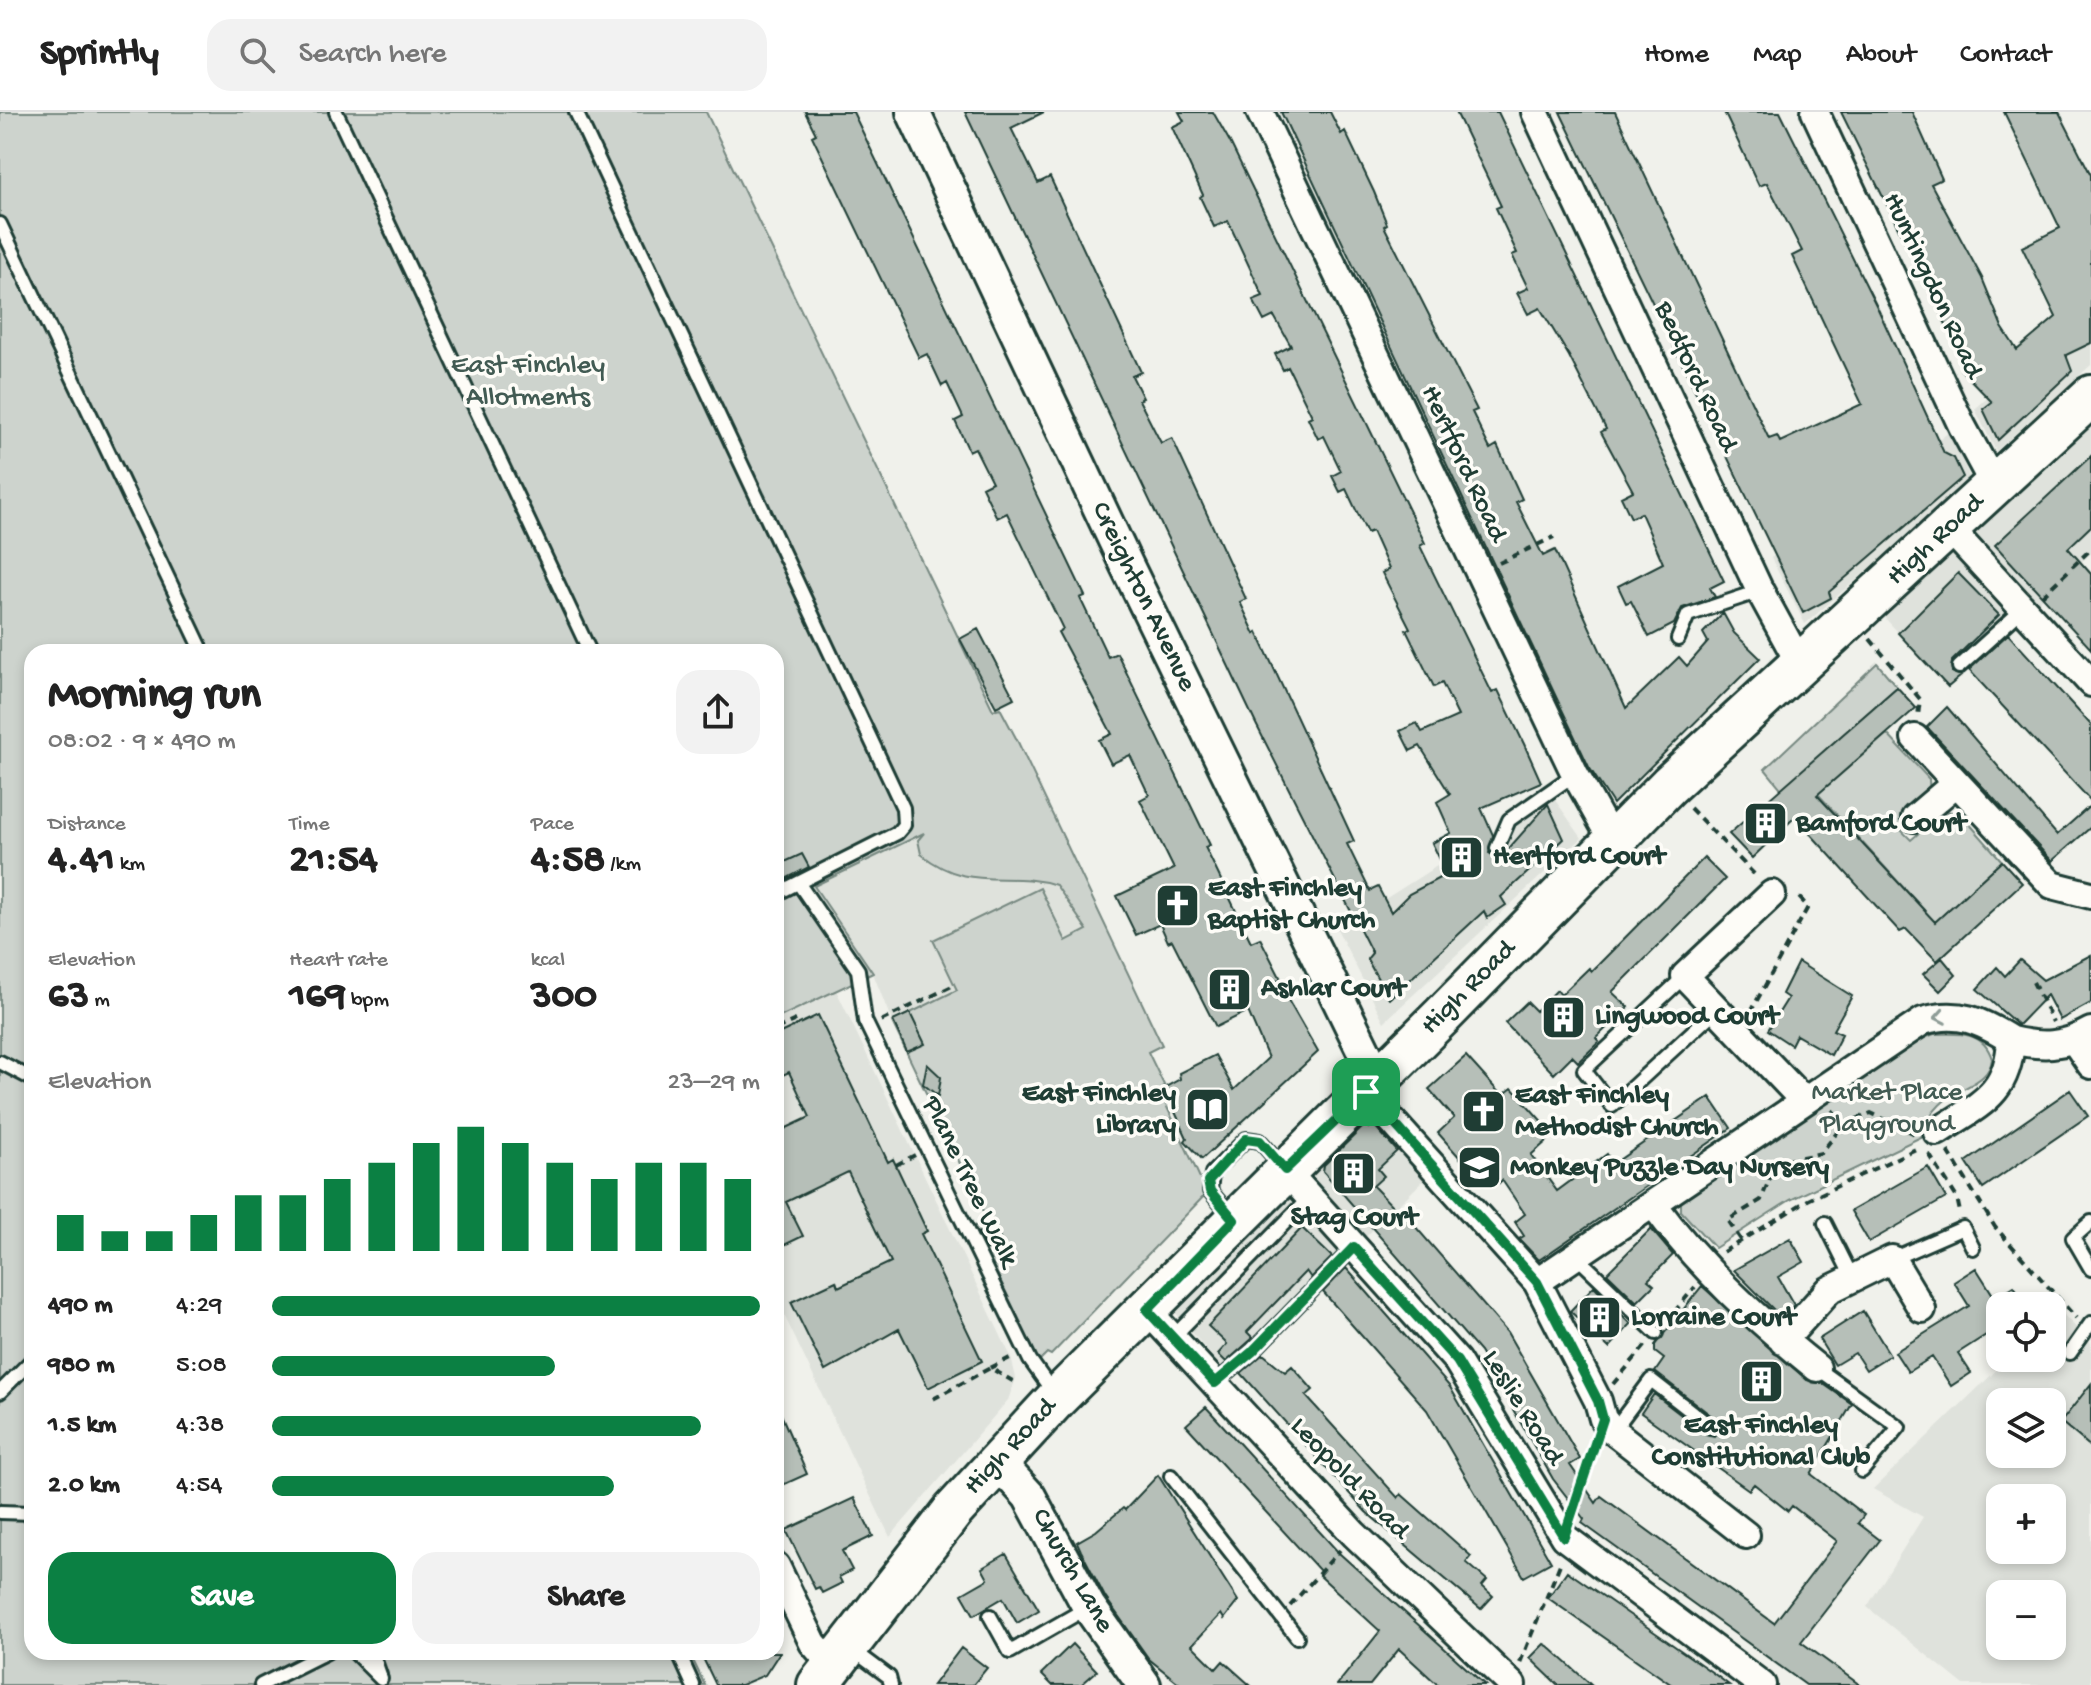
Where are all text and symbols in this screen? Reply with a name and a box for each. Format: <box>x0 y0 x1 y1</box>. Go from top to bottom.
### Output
search box <box>207 19 767 91</box>
text: Sprintly <box>40 33 159 77</box>
icon: search <box>235 33 279 77</box>
text: Search here <box>299 38 446 73</box>
text: Home <box>1644 39 1709 72</box>
text: Map <box>1753 39 1802 72</box>
text: About <box>1846 39 1916 72</box>
text: Contact <box>1960 39 2051 72</box>
street label: Huntingdon Road <box>1875 188 1991 386</box>
street label: Bedford Road <box>1645 296 1745 460</box>
park label: East Finchley Allotments <box>451 350 605 415</box>
street label: Hertford Road <box>1412 380 1515 550</box>
street label: High Road <box>1881 485 1993 593</box>
street label: Creighton Avenue <box>1083 497 1203 698</box>
button: share <box>676 670 760 754</box>
text: Morning run <box>48 671 261 723</box>
text: 08:02 · 9 × 490 m <box>48 727 236 758</box>
building icon: Bamford Court <box>1741 800 1789 848</box>
place label: Bamford Court <box>1795 808 1969 841</box>
text: Distance <box>48 812 126 838</box>
text: Time <box>289 812 330 838</box>
text: Pace <box>531 812 574 838</box>
building icon: Hertford Court <box>1438 833 1486 881</box>
text: 4.41 <box>48 838 115 885</box>
text: 21:54 <box>289 838 378 885</box>
text: 4:58 <box>531 838 605 885</box>
place label: Hertford Court <box>1493 841 1668 874</box>
text: km <box>115 852 145 878</box>
text: /km <box>605 852 641 878</box>
place label: East Finchley Baptist Church <box>1207 873 1375 938</box>
church icon: East Finchley Baptist Church <box>1153 881 1201 929</box>
street label: High Road <box>1415 932 1525 1042</box>
text: Elevation <box>48 948 135 974</box>
text: Heart rate <box>289 948 388 974</box>
text: kcal <box>531 948 565 974</box>
building icon: Ashlar Court <box>1206 965 1254 1013</box>
place label: Ashlar Court <box>1260 973 1408 1006</box>
text: 63 <box>48 974 89 1021</box>
text: 169 <box>289 974 346 1021</box>
text: 300 <box>531 974 597 1021</box>
text: m <box>89 988 110 1014</box>
text: bpm <box>346 988 389 1014</box>
building icon: Lingwood Court <box>1540 993 1588 1041</box>
place label: Lingwood Court <box>1595 1001 1781 1034</box>
one-way arrow <box>1933 1008 1946 1025</box>
pin <box>1332 1058 1400 1126</box>
text: Elevation <box>48 1068 151 1099</box>
text: 23–29 m <box>667 1068 760 1099</box>
icon: arrive <box>1344 1070 1388 1114</box>
park label: Market Place Playground <box>1811 1077 1963 1142</box>
place label: East Finchley Library <box>1022 1078 1176 1143</box>
place label: East Finchley Methodist Church <box>1515 1080 1719 1145</box>
library icon: East Finchley Library <box>1183 1086 1231 1134</box>
church icon: East Finchley Methodist Church <box>1460 1088 1508 1136</box>
street label: Plane Tree Walk <box>913 1090 1026 1275</box>
school or university icon: Monkey Puzzle Day Nursery <box>1455 1144 1503 1192</box>
building icon: Stag Court <box>1330 1149 1378 1197</box>
place label: Monkey Puzzle Day Nursery <box>1510 1152 1829 1185</box>
place label: Stag Court <box>1291 1202 1420 1235</box>
text: 490 m <box>48 1291 113 1322</box>
text: 4:29 <box>176 1291 222 1322</box>
map controls <box>1986 1292 2066 1660</box>
button: locate <box>1986 1292 2066 1372</box>
building icon: Lorraine Court <box>1576 1294 1624 1342</box>
place label: Lorraine Court <box>1631 1302 1798 1335</box>
street label: Leslie Road <box>1474 1344 1572 1474</box>
text: 980 m <box>48 1351 115 1382</box>
text: 5:08 <box>176 1351 227 1382</box>
building icon: East Finchley Constitutional Club <box>1737 1358 1785 1406</box>
button: layers <box>1986 1388 2066 1468</box>
street label: High Road <box>958 1390 1066 1502</box>
place label: East Finchley Constitutional Club <box>1652 1410 1870 1475</box>
text: 1.5 km <box>48 1411 117 1442</box>
text: 4:38 <box>176 1411 224 1442</box>
street label: Leopold Road <box>1282 1411 1418 1549</box>
text: 2.0 km <box>48 1471 120 1502</box>
text: 4:54 <box>176 1471 222 1502</box>
button: + <box>1986 1484 2066 1564</box>
street label: Church Lane <box>1023 1503 1121 1639</box>
button: Save <box>48 1552 396 1644</box>
button: Share <box>412 1552 760 1644</box>
button: − <box>1986 1580 2066 1660</box>

